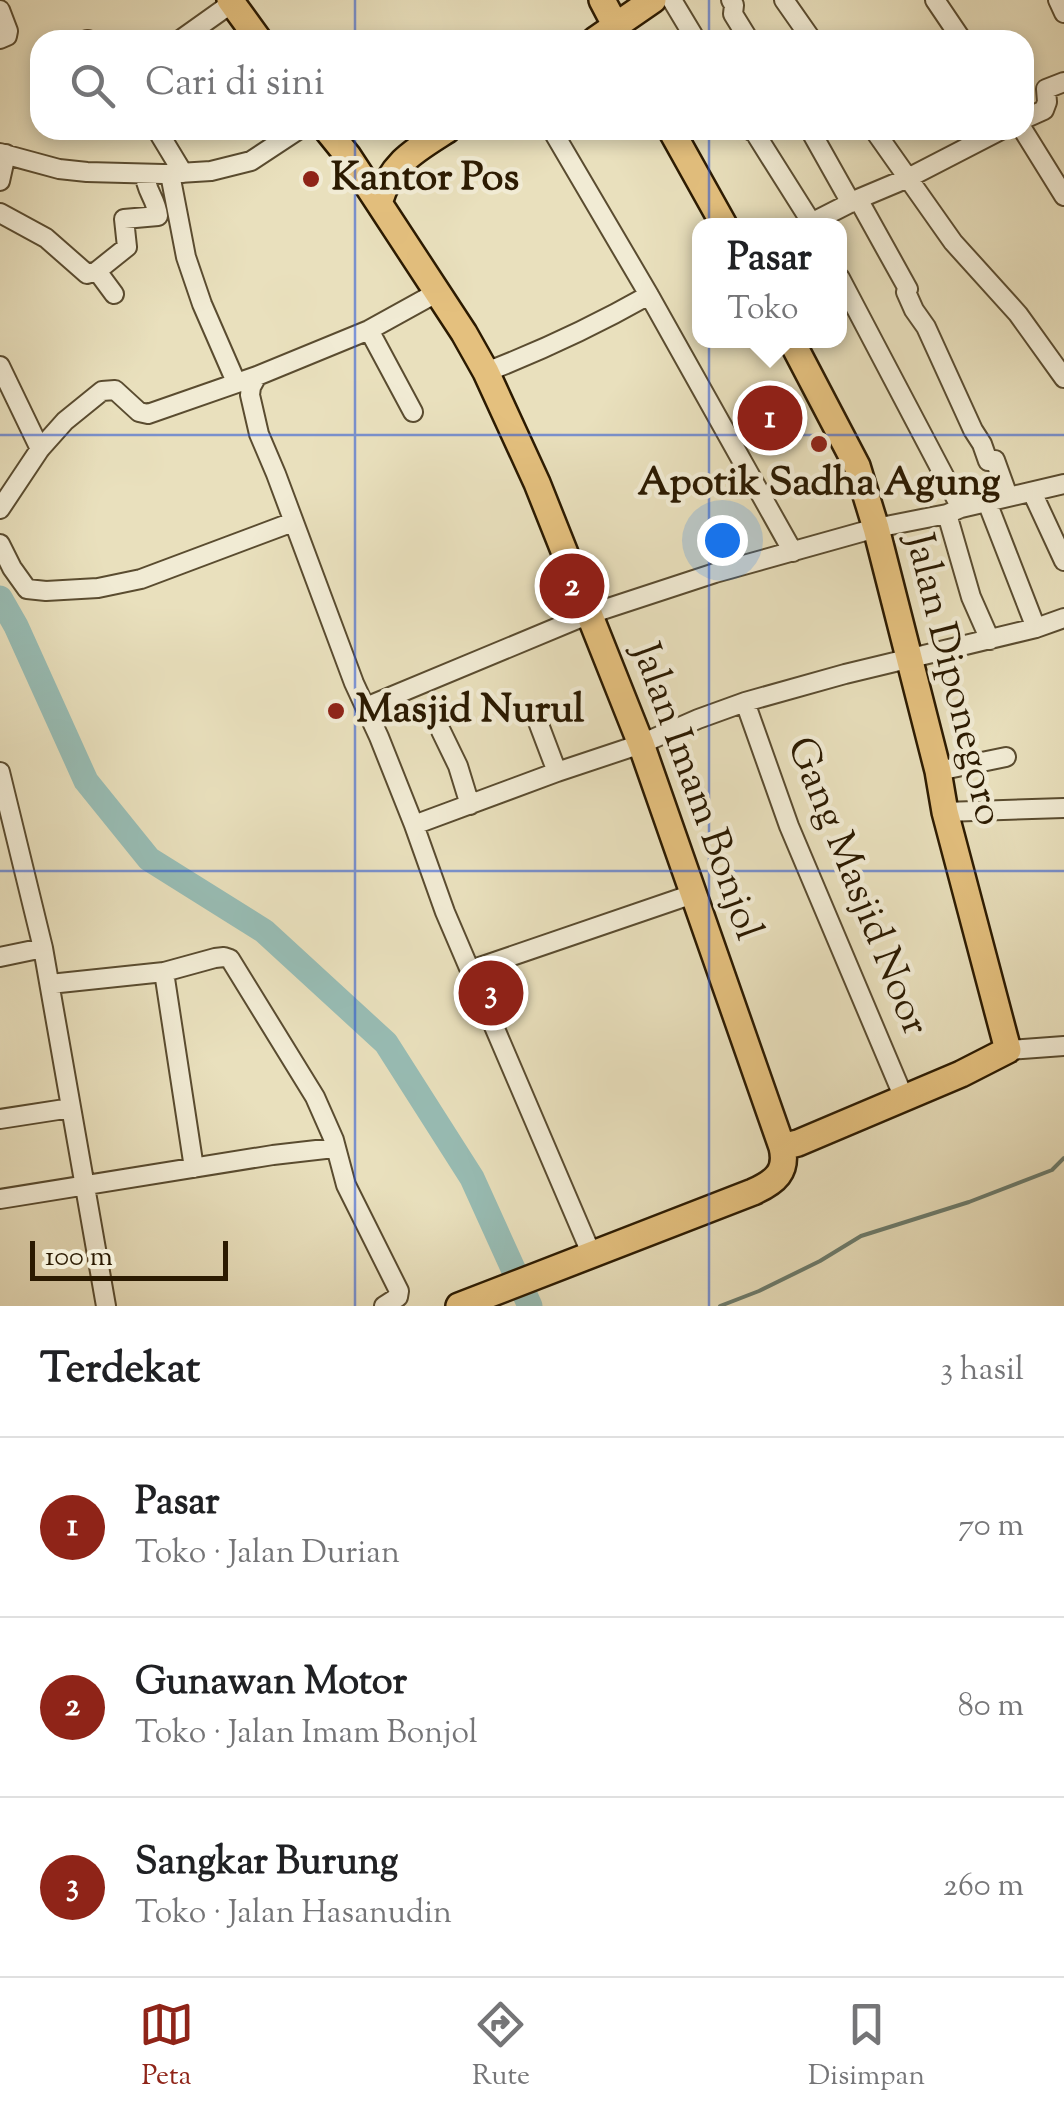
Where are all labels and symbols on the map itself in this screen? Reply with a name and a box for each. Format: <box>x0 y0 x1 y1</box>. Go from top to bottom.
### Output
place label: Kantor Pos <box>331 151 519 208</box>
marker: Kantor Pos <box>300 168 322 190</box>
pin: 1 <box>738 380 802 456</box>
marker: Apotik Sadha Agung <box>808 433 830 455</box>
place label: Apotik Sadha Agung <box>637 456 1001 513</box>
your location <box>697 515 748 566</box>
street label: Jalan Diponegoro <box>888 526 1016 832</box>
pin: 2 <box>540 548 604 624</box>
street label: Jalan Imam Bonjol <box>614 634 775 948</box>
place label: Masjid Nurul <box>356 683 585 740</box>
marker: Masjid Nurul <box>325 700 347 722</box>
street label: Gang Masjid Noor <box>770 729 942 1045</box>
pin: 3 <box>458 956 524 1030</box>
scale bar <box>30 1236 228 1280</box>

